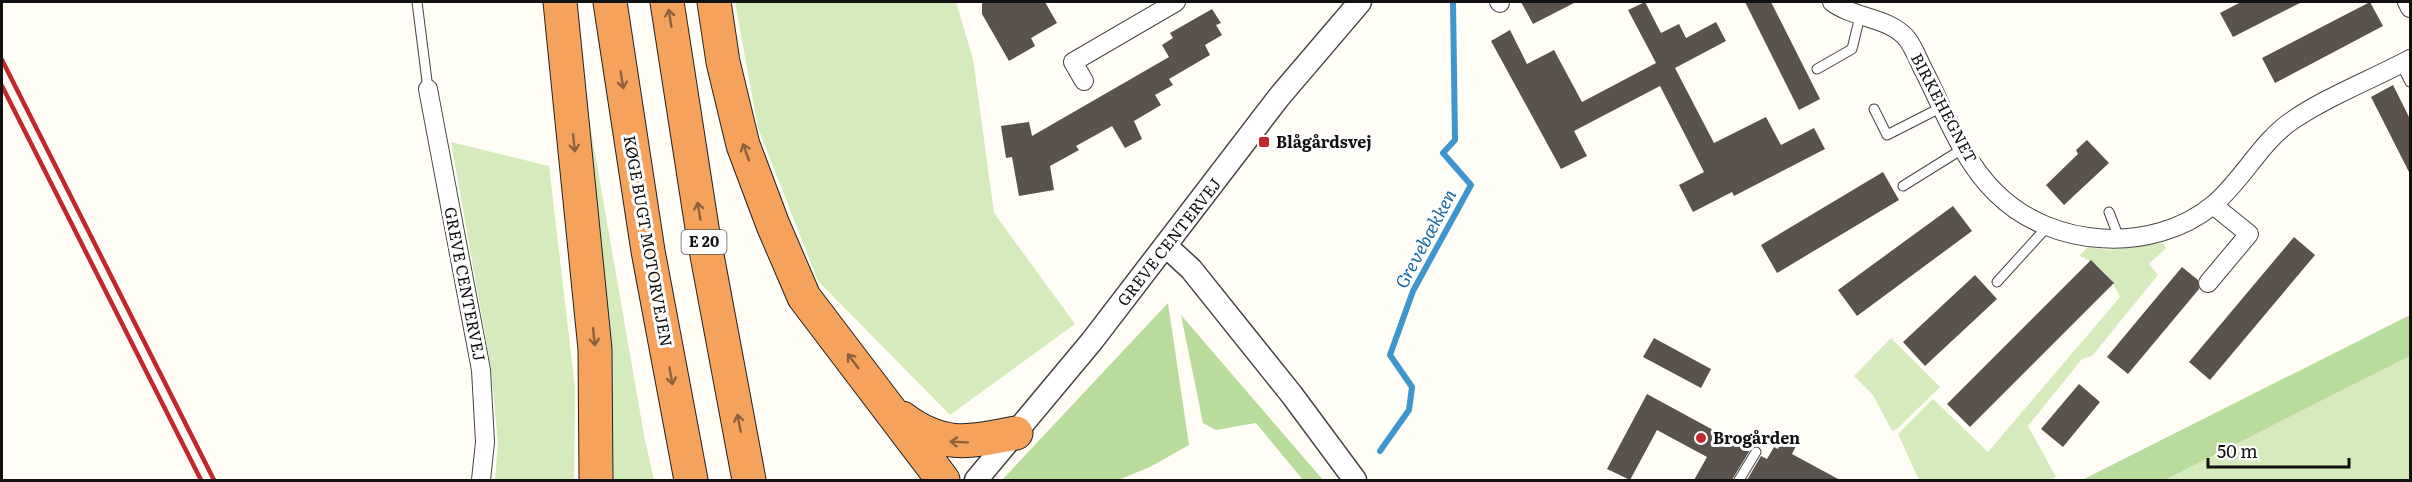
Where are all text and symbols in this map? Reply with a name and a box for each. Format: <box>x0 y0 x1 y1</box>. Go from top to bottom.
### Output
one-way arrow <box>664 8 675 28</box>
street label: BIRKEHEGNET <box>1906 48 1984 167</box>
one-way arrow <box>617 70 628 89</box>
place label: Blågårdsvej <box>1276 129 1372 153</box>
one-way arrow <box>569 133 580 153</box>
street label: KØGE BUGT MOTORVEJEN <box>619 133 679 349</box>
marker: Blågårdsvej <box>1257 135 1271 149</box>
one-way arrow <box>739 143 750 162</box>
street label: GREVE CENTERVEJ <box>1111 172 1226 311</box>
water label: Grevebækken <box>1387 184 1462 293</box>
one-way arrow <box>694 201 705 221</box>
street label: GREVE CENTERVEJ <box>439 205 493 363</box>
road number: E 20 <box>682 230 726 254</box>
one-way arrow <box>589 327 600 347</box>
one-way arrow <box>847 354 859 370</box>
one-way arrow <box>666 366 677 385</box>
one-way arrow <box>733 414 744 433</box>
place label: Brogården <box>1713 425 1800 449</box>
marker: Brogården <box>1694 431 1708 445</box>
scale bar <box>2208 431 2349 469</box>
one-way arrow <box>949 436 969 447</box>
text: 50 m <box>2217 437 2258 464</box>

